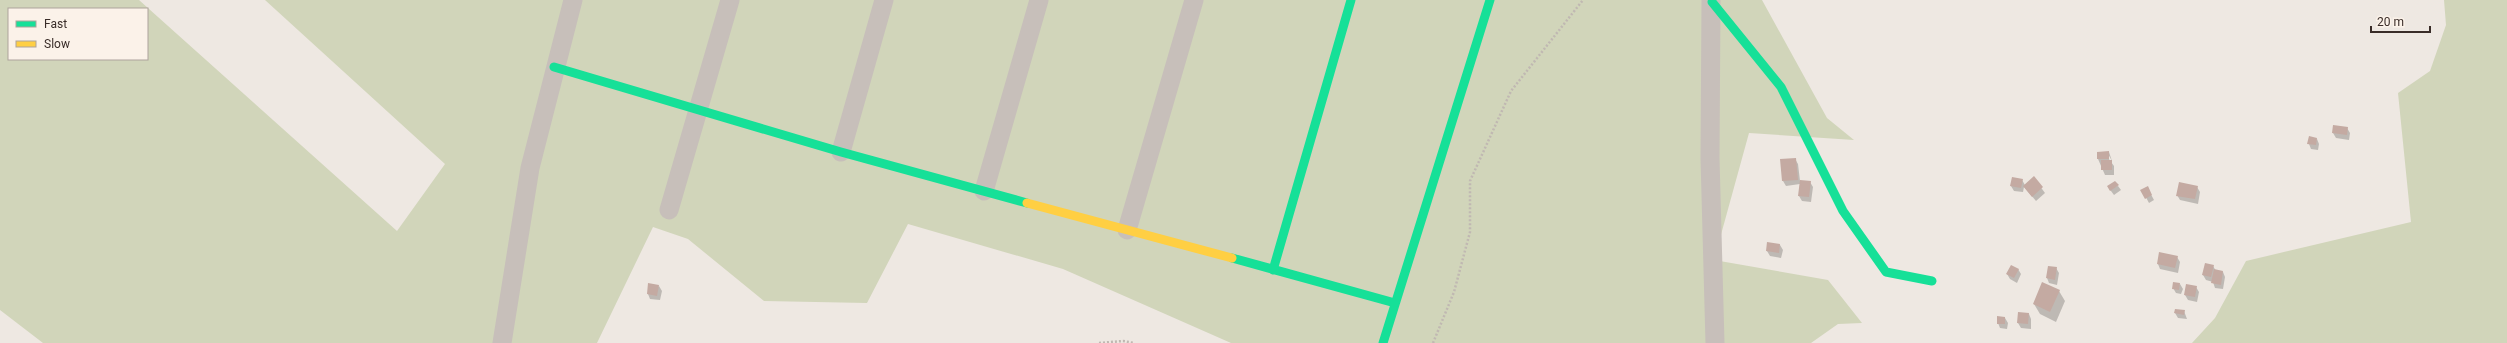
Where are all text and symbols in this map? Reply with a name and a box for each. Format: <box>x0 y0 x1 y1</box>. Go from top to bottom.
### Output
legend <box>8 8 148 60</box>
scale bar <box>2371 8 2430 34</box>
text: 20 m <box>2377 15 2404 29</box>
text: Fast <box>44 17 67 31</box>
text: Slow <box>44 37 70 51</box>

